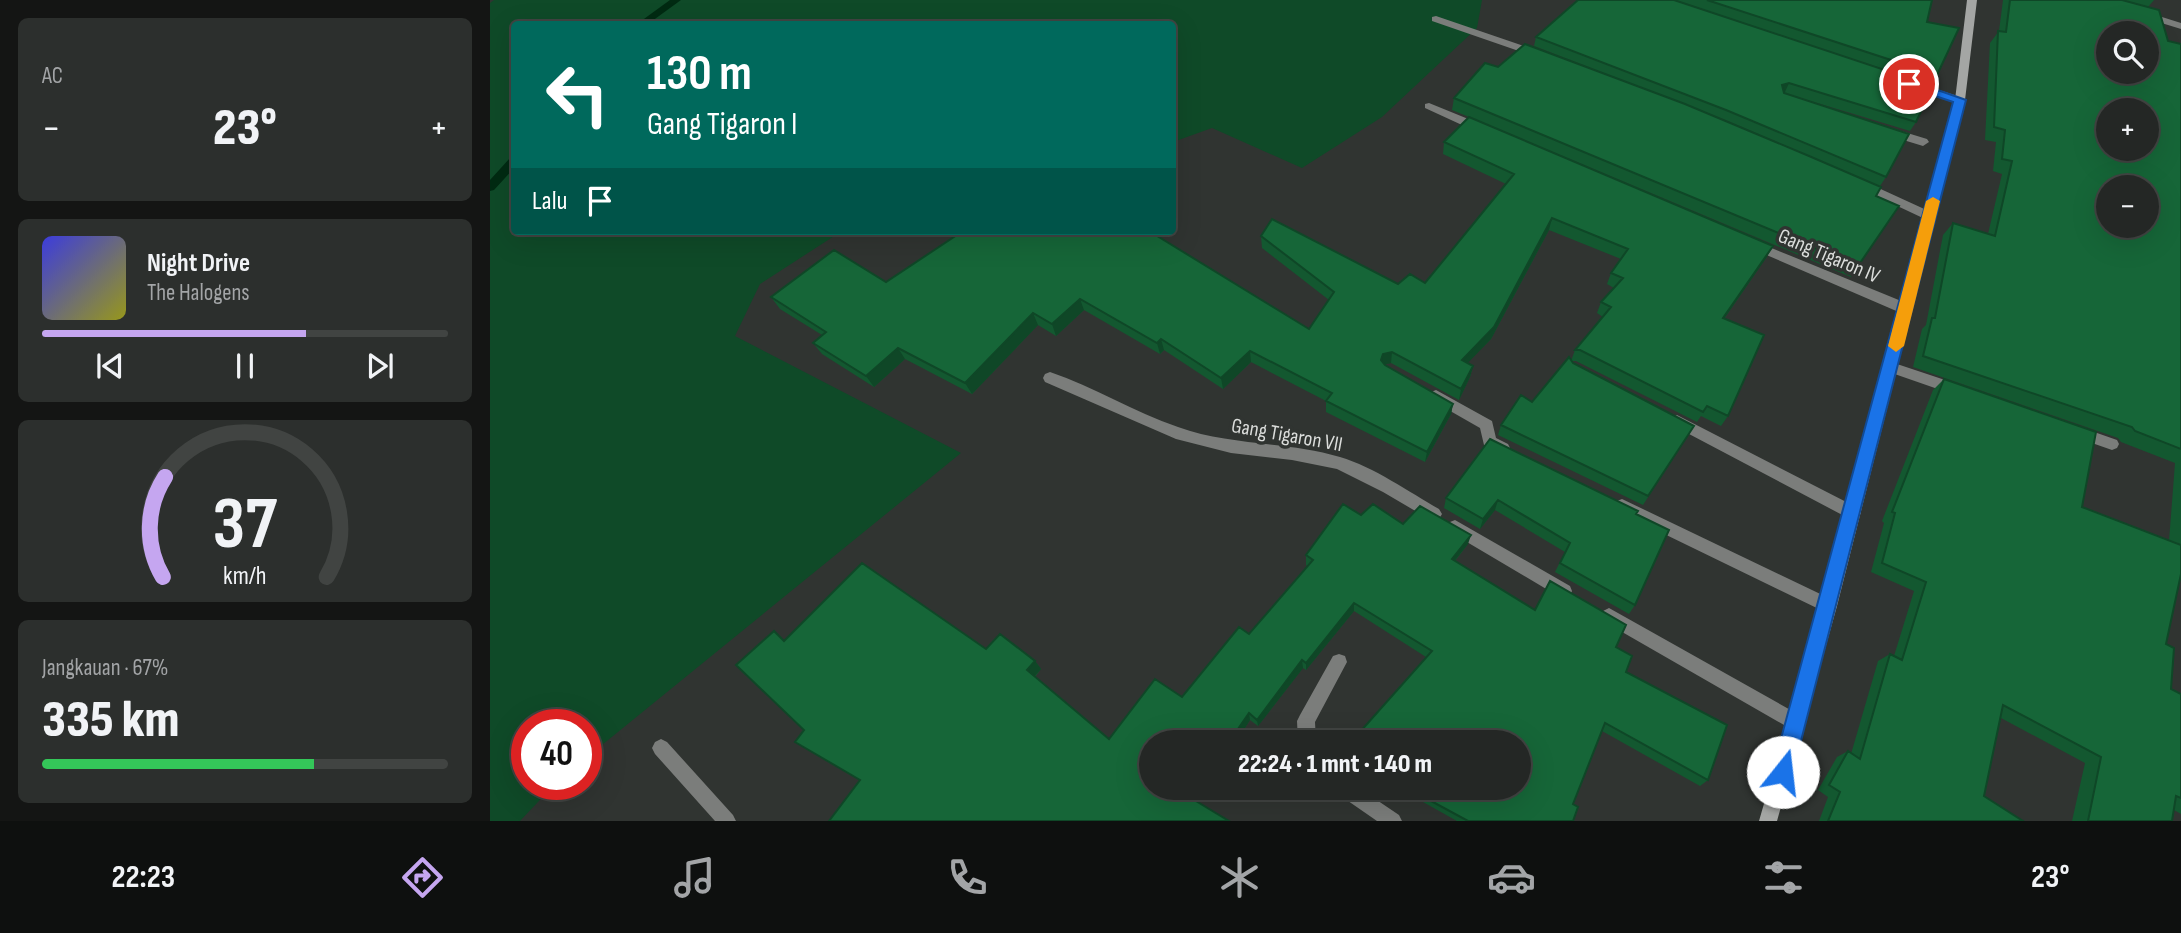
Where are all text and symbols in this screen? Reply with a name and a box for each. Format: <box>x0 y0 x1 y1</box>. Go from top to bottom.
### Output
map controls <box>2096 21 2159 238</box>
button: search <box>2096 21 2159 84</box>
text: 130 m <box>647 45 752 104</box>
icon: left <box>532 49 623 140</box>
pin <box>1879 54 1939 114</box>
text: AC <box>42 62 63 90</box>
icon: arrive <box>1890 65 1928 103</box>
text: 23° <box>213 97 277 160</box>
button: + <box>2096 98 2159 161</box>
text: Gang Tigaron I <box>647 105 798 144</box>
text: − <box>42 106 61 151</box>
text: + <box>429 106 448 151</box>
button: − <box>2096 175 2159 238</box>
icon: arrive <box>581 182 619 220</box>
text: Lalu <box>532 186 567 217</box>
street label: Gang Tigaron IV <box>1774 223 1884 289</box>
text: Night Drive <box>147 248 250 279</box>
text: The Halogens <box>147 279 250 307</box>
icon: previous <box>91 347 129 385</box>
icon: pause <box>226 347 264 385</box>
icon: next <box>361 347 399 385</box>
street label: Gang Tigaron VII <box>1229 413 1345 457</box>
text: 37 <box>213 481 277 569</box>
text: km/h <box>223 561 267 592</box>
text: Jangkauan · 67% <box>42 654 168 682</box>
text: 335 km <box>42 689 180 752</box>
speed limit sign: 40 <box>511 709 602 800</box>
position arrow <box>1746 735 1820 809</box>
text: 22:24 · 1 mnt · 140 m <box>1238 749 1432 780</box>
icon: directions <box>398 853 447 902</box>
icon: music <box>670 853 719 902</box>
icon: phone <box>943 853 992 902</box>
icon: climate <box>1215 853 1264 902</box>
icon: car <box>1487 853 1536 902</box>
icon: filters <box>1759 853 1808 902</box>
text: 22:23 <box>112 858 175 897</box>
text: 23° <box>2031 858 2069 897</box>

